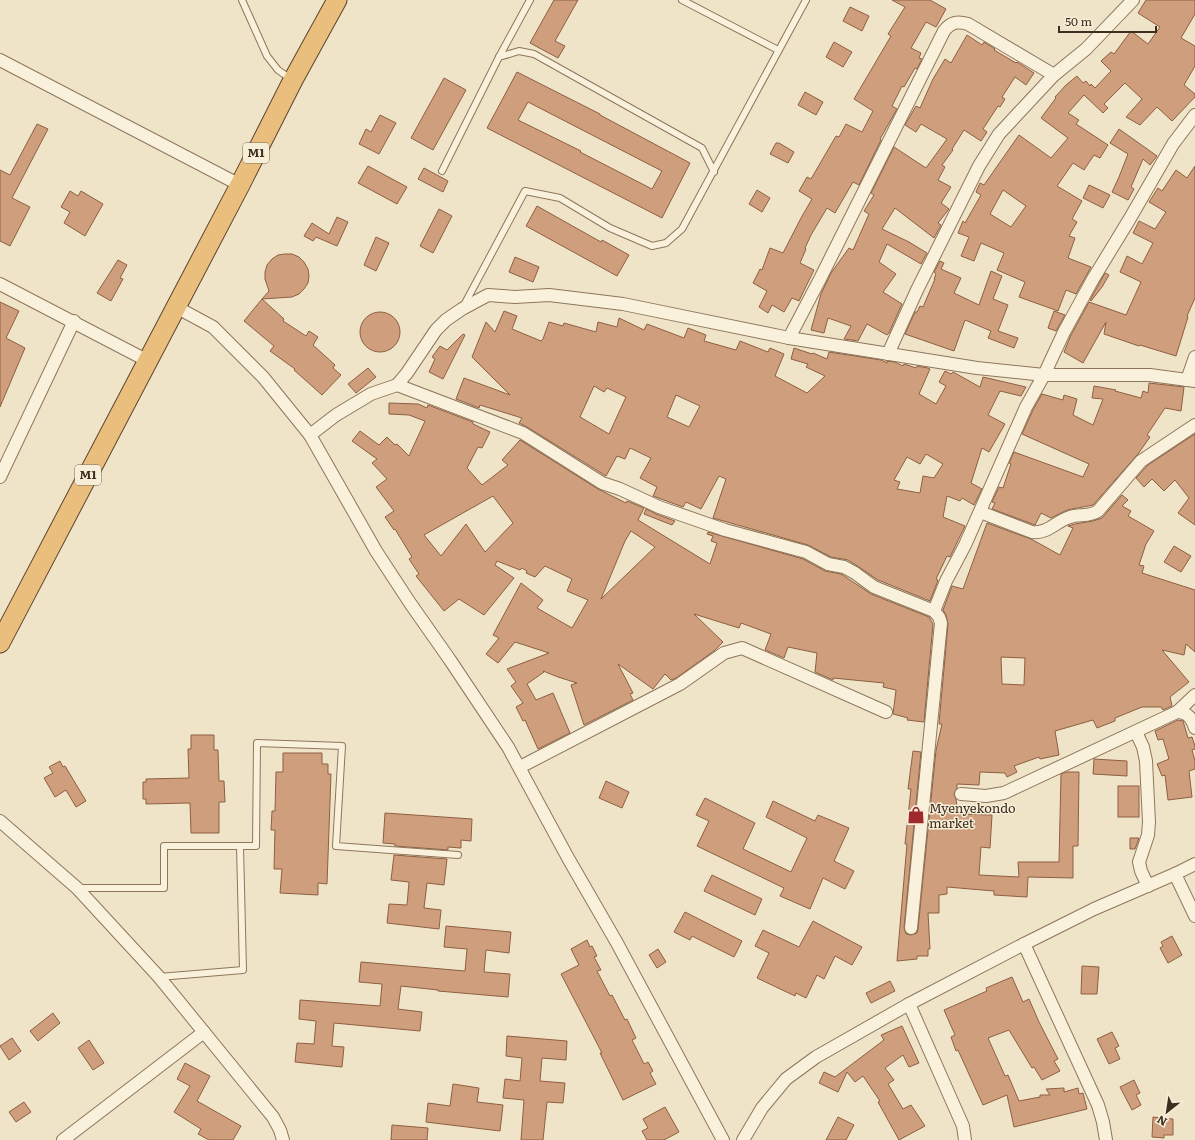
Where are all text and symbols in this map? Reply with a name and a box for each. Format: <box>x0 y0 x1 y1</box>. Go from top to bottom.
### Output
scale bar <box>1059 8 1156 34</box>
text: 50 m <box>1065 12 1092 30</box>
road number: M1 <box>243 143 269 163</box>
road number: M1 <box>75 465 101 485</box>
place label: Myenyekondo market <box>929 798 1016 832</box>
shop icon: Myenyekondo market <box>906 805 926 825</box>
north arrow <box>1147 1092 1187 1132</box>
text: N <box>1154 1112 1169 1131</box>

